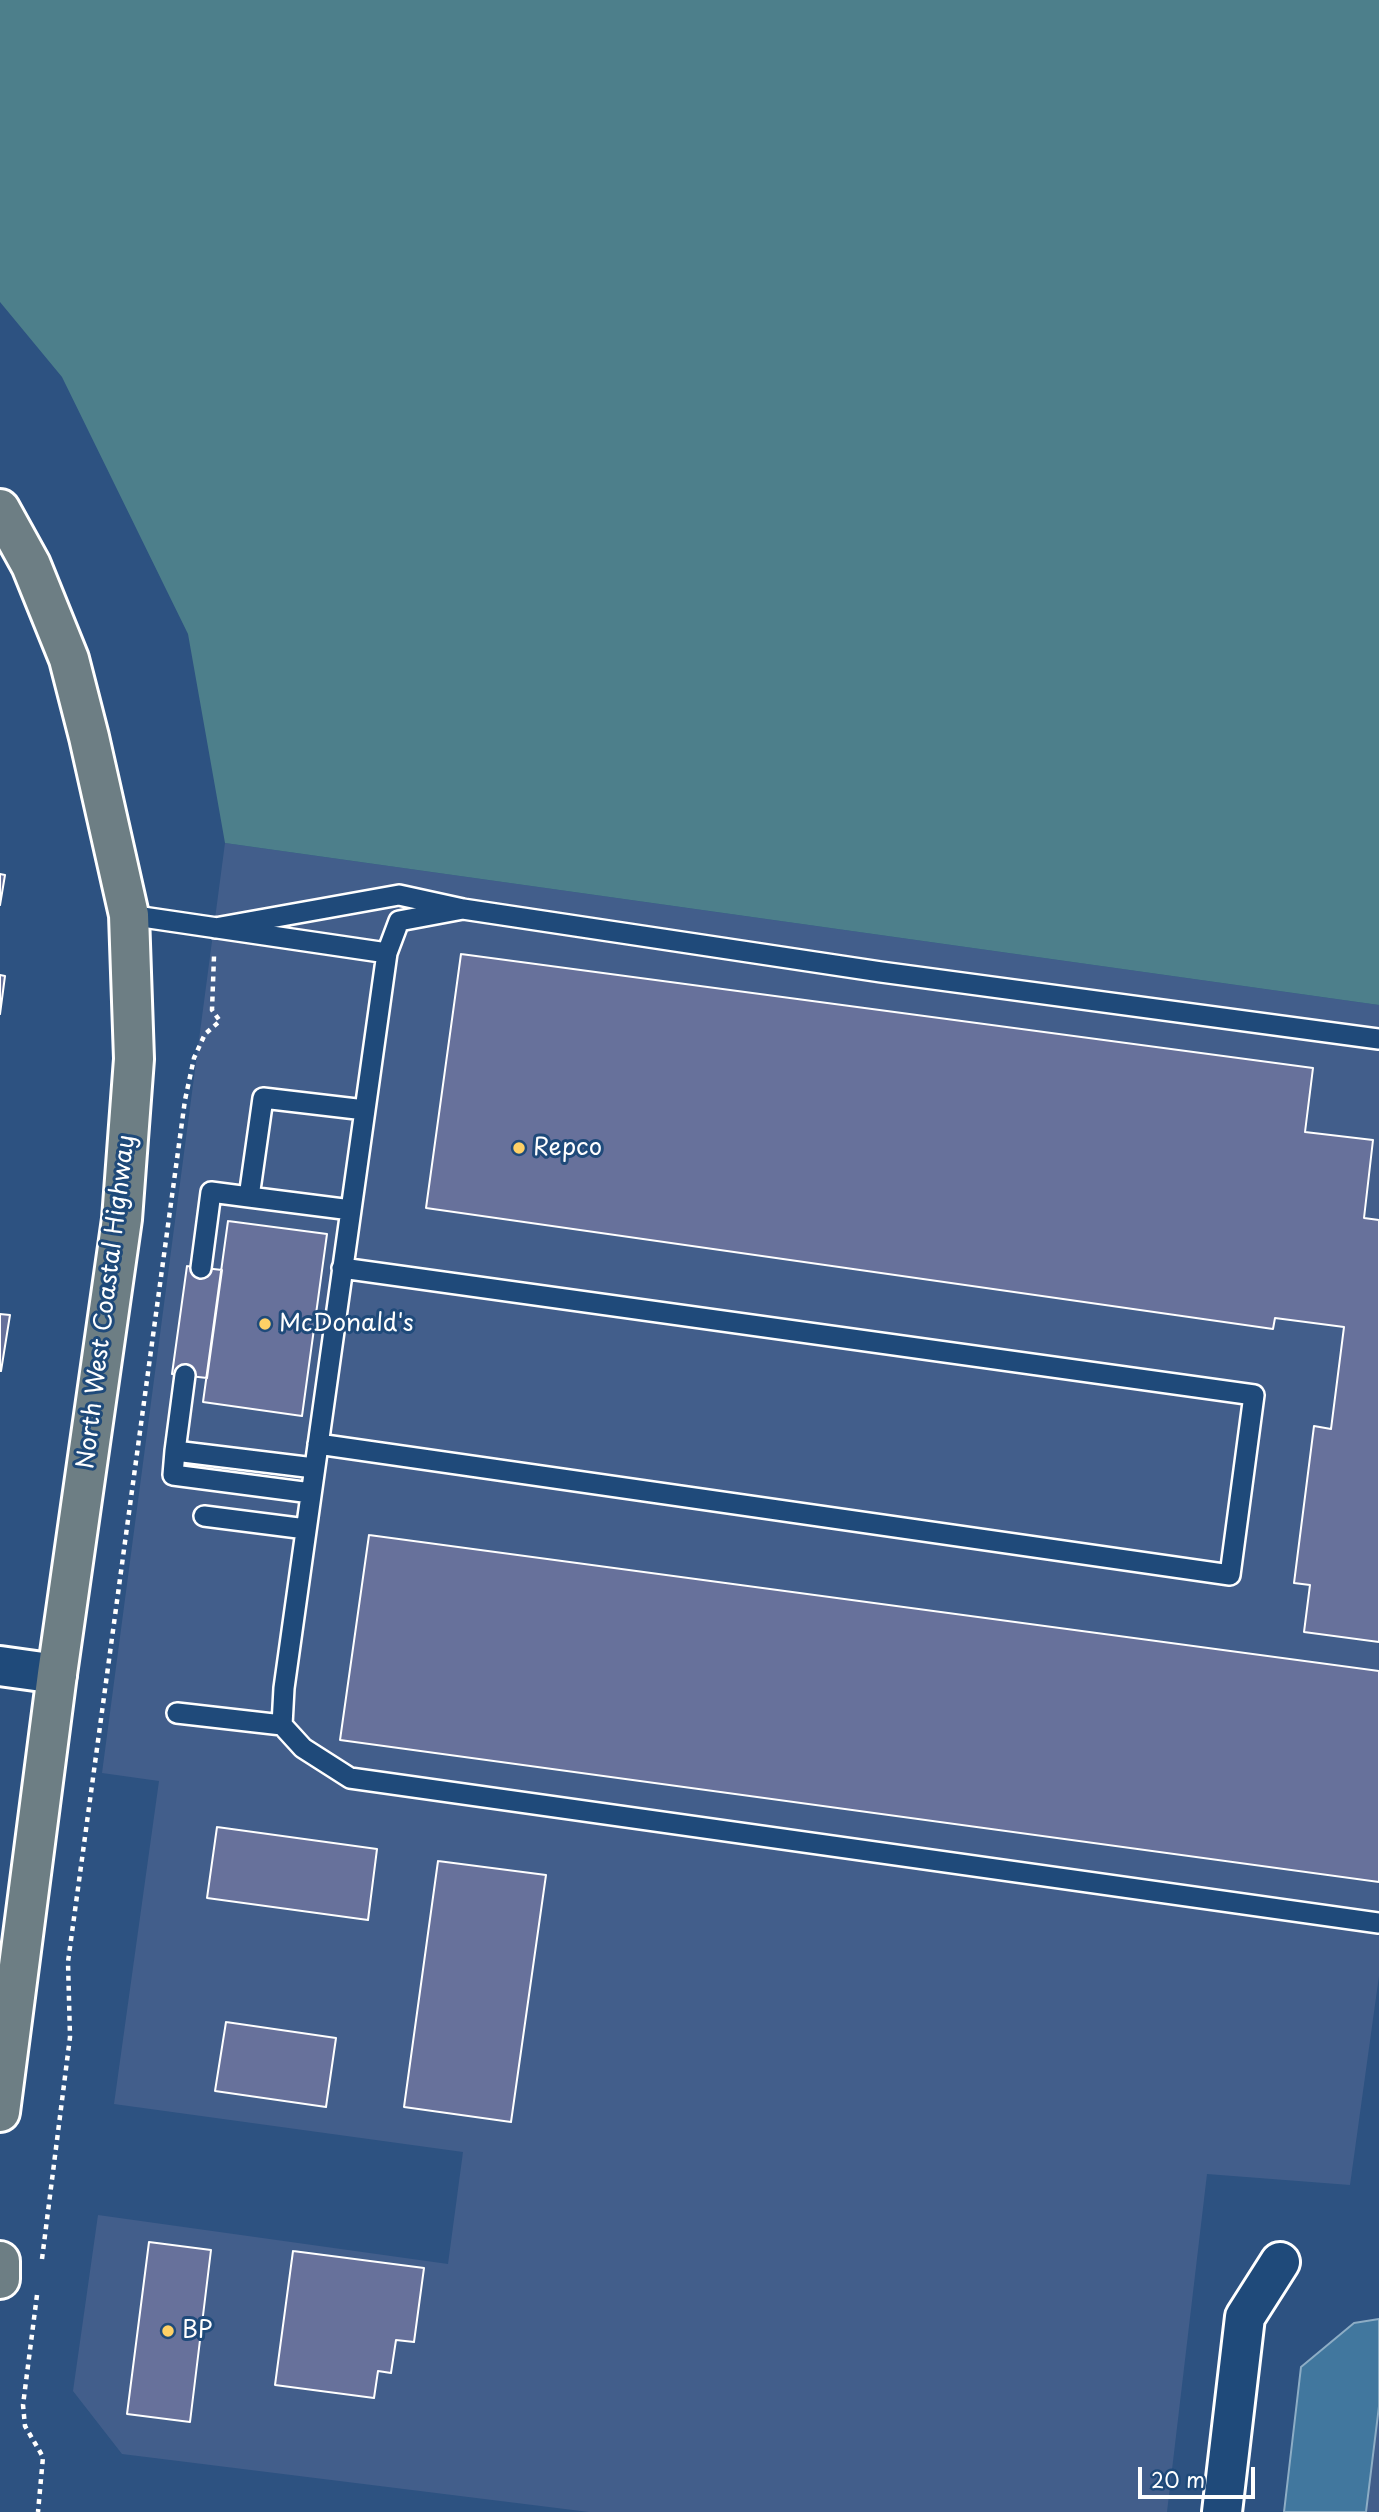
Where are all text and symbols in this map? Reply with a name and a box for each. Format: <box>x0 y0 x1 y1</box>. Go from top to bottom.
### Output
street label: North West Coastal Highway <box>72 1133 142 1471</box>
place label: Repco <box>533 1134 602 1162</box>
marker: Repco <box>511 1140 527 1156</box>
place label: McDonald's <box>279 1310 414 1338</box>
marker: McDonald's <box>257 1316 273 1332</box>
place label: BP <box>182 2317 213 2345</box>
marker: BP <box>160 2323 176 2339</box>
scale bar <box>1141 2452 1258 2496</box>
text: 20 m <box>1151 2463 1205 2495</box>

